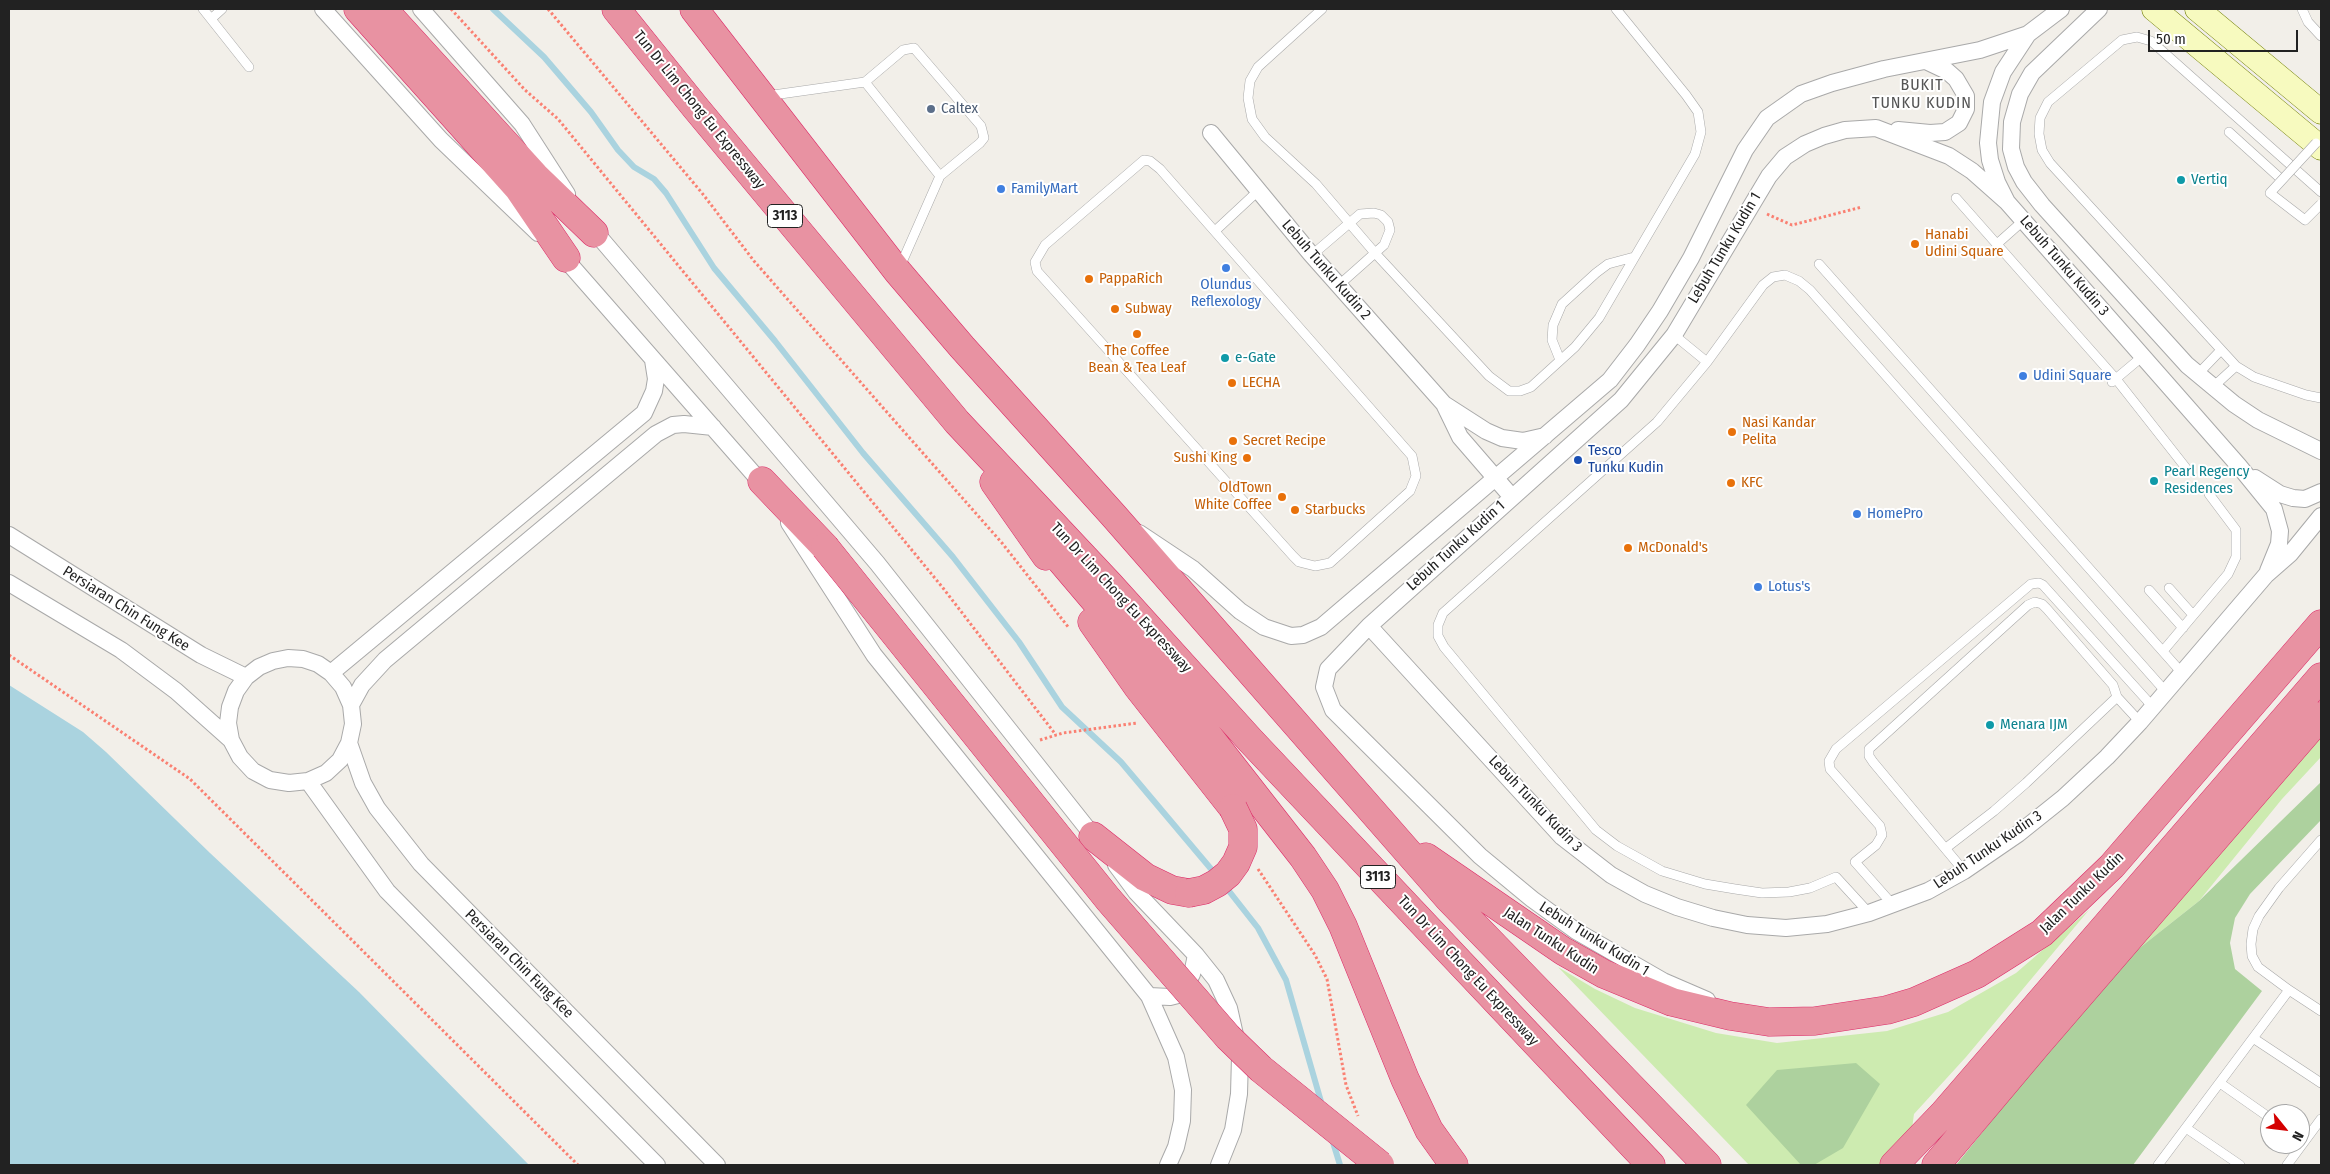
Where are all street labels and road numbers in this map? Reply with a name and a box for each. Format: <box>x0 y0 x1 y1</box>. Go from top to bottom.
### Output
street label: Tun Dr Lim Chong Eu Expressway <box>630 27 768 193</box>
street label: Lebuh Tunku Kudin 1 <box>1685 189 1765 307</box>
road number: 3113 <box>768 205 802 228</box>
street label: Lebuh Tunku Kudin 3 <box>2016 212 2112 320</box>
street label: Lebuh Tunku Kudin 2 <box>1278 216 1374 324</box>
street label: Lebuh Tunku Kudin 1 <box>1403 497 1509 595</box>
street label: Tun Dr Lim Chong Eu Expressway <box>1047 519 1195 677</box>
street label: Persiaran Chin Fung Kee <box>59 563 193 655</box>
street label: Lebuh Tunku Kudin 3 <box>1484 752 1586 856</box>
street label: Lebuh Tunku Kudin 3 <box>1930 807 2046 893</box>
street label: Jalan Tunku Kudin <box>2036 848 2128 938</box>
road number: 3113 <box>1360 866 1396 889</box>
street label: Tun Dr Lim Chong Eu Expressway <box>1394 892 1542 1050</box>
street label: Lebuh Tunku Kudin 1 <box>1536 898 1652 980</box>
street label: Jalan Tunku Kudin <box>1500 904 1602 978</box>
street label: Persiaran Chin Fung Kee <box>461 906 577 1022</box>

